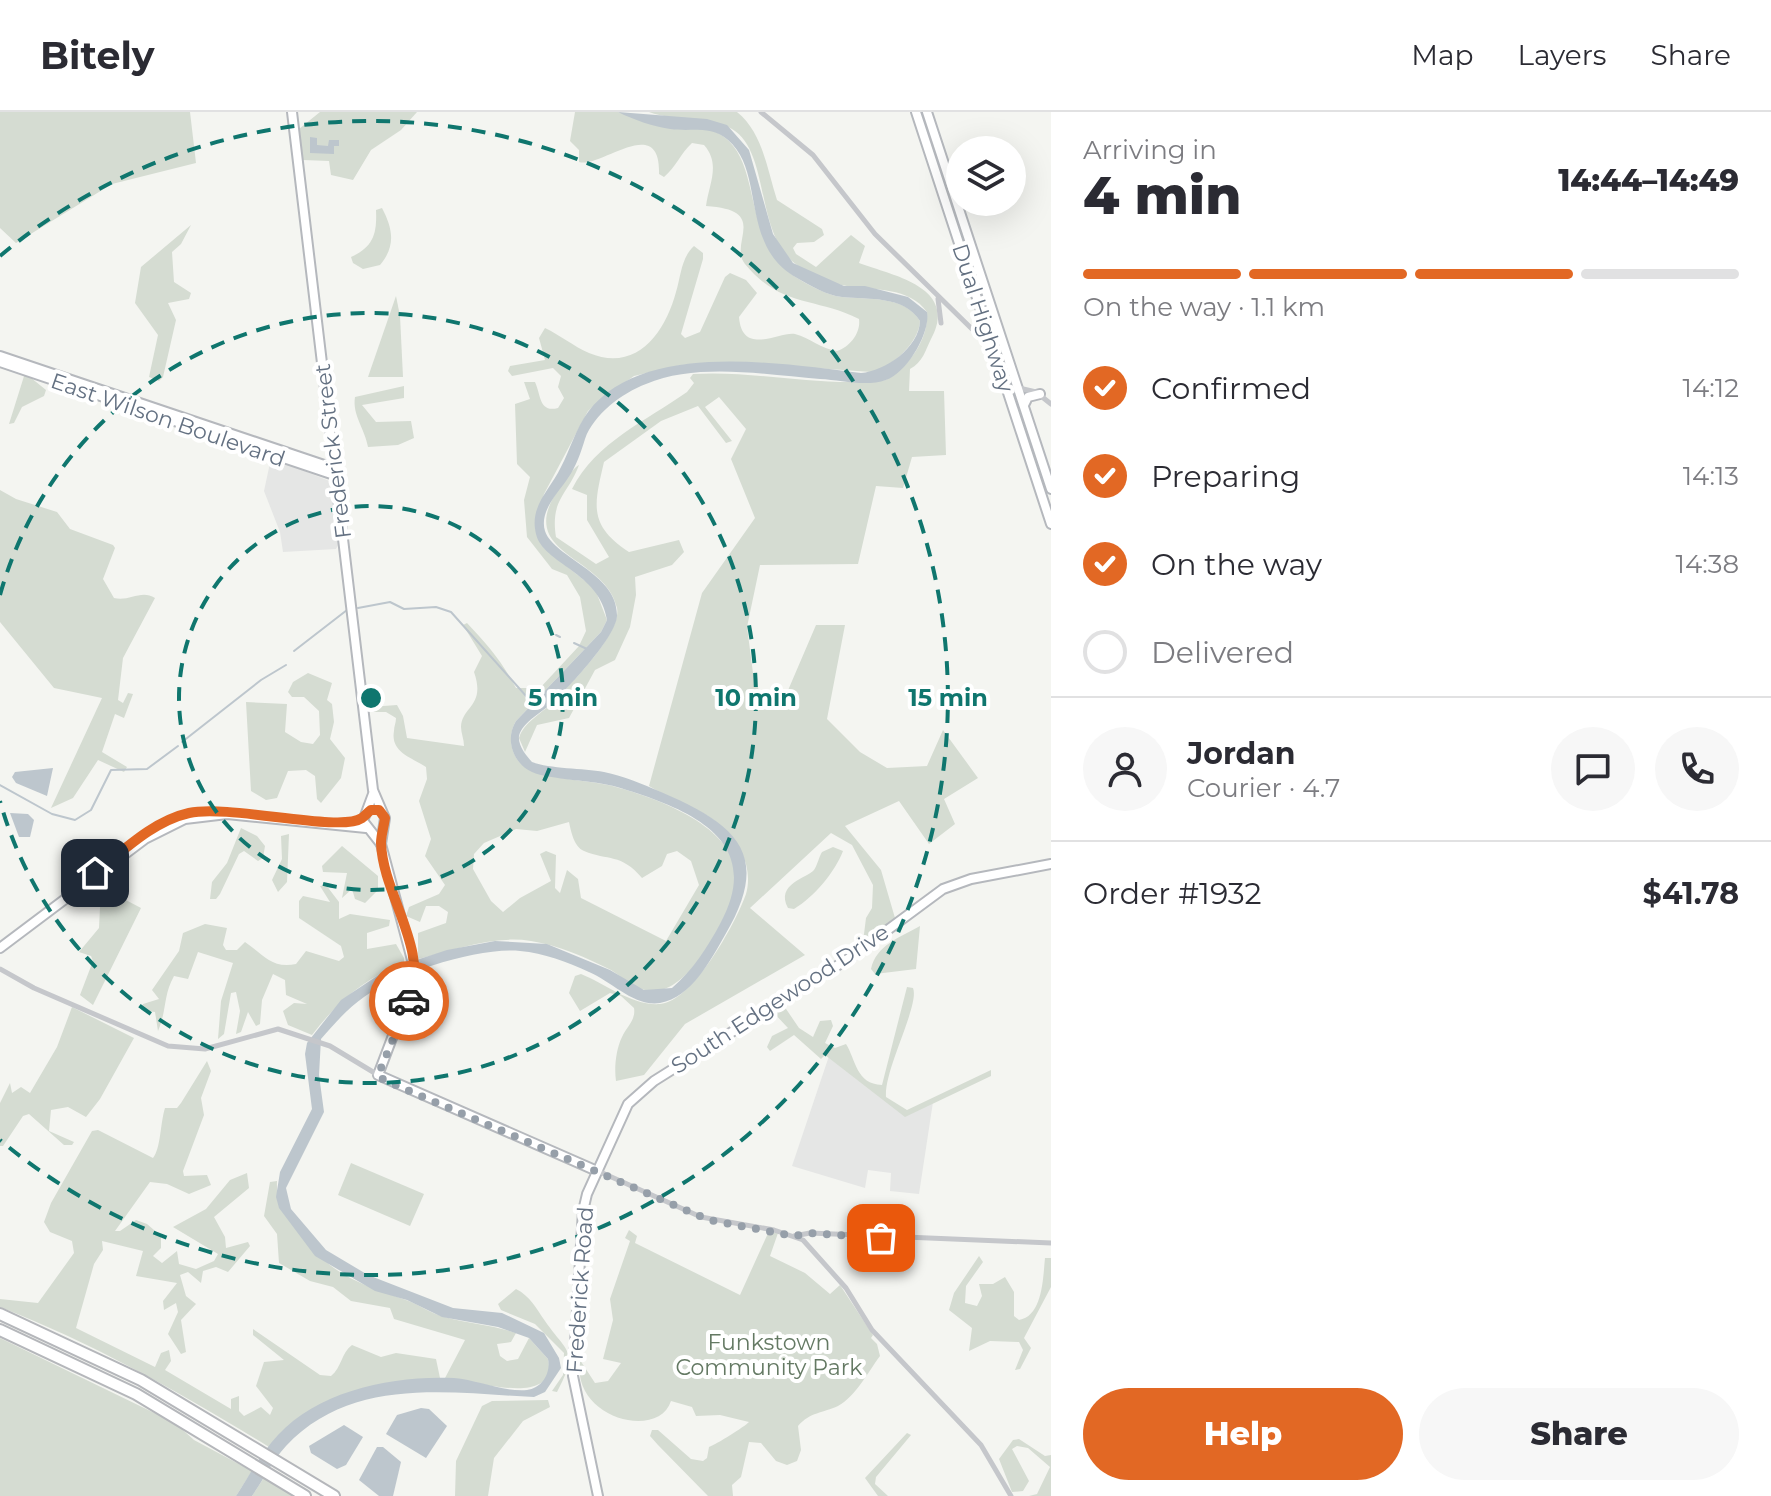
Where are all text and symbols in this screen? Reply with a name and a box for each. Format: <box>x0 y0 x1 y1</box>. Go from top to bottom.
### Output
text: Bitely <box>40 32 155 79</box>
text: Map <box>1411 38 1474 72</box>
text: Layers <box>1518 38 1607 72</box>
text: Share <box>1651 38 1731 72</box>
text: Arriving in <box>1083 134 1217 166</box>
map controls <box>946 136 1026 216</box>
button: layers <box>946 136 1026 216</box>
text: 14:44–14:49 <box>1558 162 1739 199</box>
text: 4 min <box>1083 164 1241 227</box>
street label: Dual Highway <box>946 240 1020 396</box>
text: On the way · 1.1 km <box>1083 291 1325 323</box>
street label: Frederick Street <box>309 362 357 540</box>
icon: check <box>1083 366 1127 410</box>
street label: East Wilson Boulevard <box>47 367 289 473</box>
text: Confirmed <box>1151 370 1311 407</box>
text: 14:12 <box>1683 372 1739 404</box>
icon: check <box>1083 454 1127 498</box>
text: Preparing <box>1151 458 1300 495</box>
text: 14:13 <box>1683 460 1739 492</box>
icon: check <box>1083 542 1127 586</box>
text: On the way <box>1151 546 1322 583</box>
text: 14:38 <box>1676 548 1739 580</box>
text: Delivered <box>1151 634 1294 671</box>
text: 5 min <box>528 683 598 712</box>
text: 10 min <box>715 683 797 712</box>
text: 15 min <box>908 683 988 712</box>
centre of rings <box>357 684 385 712</box>
button: person <box>1083 727 1167 811</box>
button: chat <box>1551 727 1635 811</box>
button: phone <box>1655 727 1739 811</box>
text: Jordan <box>1187 735 1296 772</box>
text: Courier · 4.7 <box>1187 772 1340 804</box>
pin <box>61 839 129 907</box>
icon: home <box>73 851 117 895</box>
text: Order #1932 <box>1083 875 1262 912</box>
text: $41.78 <box>1643 875 1739 912</box>
street label: South Edgewood Drive <box>666 918 894 1080</box>
courier <box>369 961 449 1041</box>
icon: car <box>387 979 431 1023</box>
pin <box>847 1204 915 1272</box>
street label: Frederick Road <box>561 1206 599 1374</box>
icon: bag <box>859 1216 903 1260</box>
park label: Funkstown Community Park <box>675 1329 863 1381</box>
button: Help <box>1083 1388 1403 1480</box>
button: Share <box>1419 1388 1739 1480</box>

